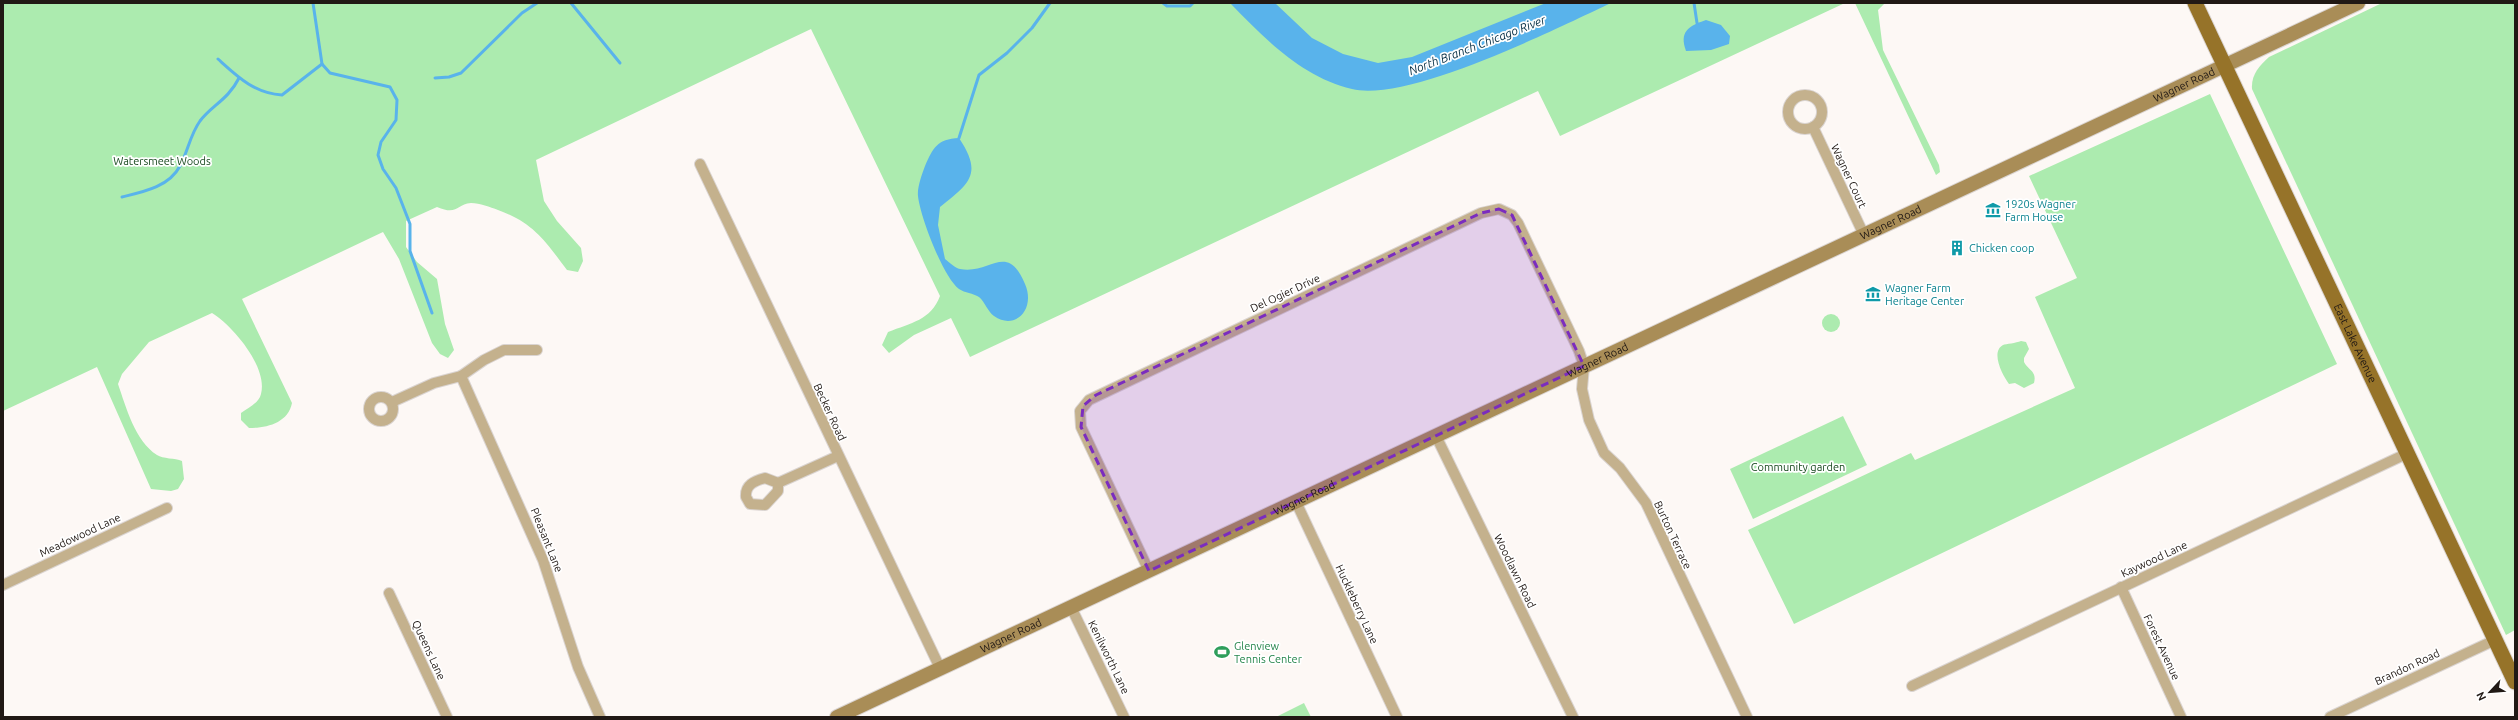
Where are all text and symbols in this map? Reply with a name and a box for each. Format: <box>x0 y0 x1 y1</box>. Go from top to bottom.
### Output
water label: North Branch Chicago River <box>1407 13 1548 77</box>
street label: Wagner Road <box>2151 65 2217 104</box>
street label: Wagner Court <box>1829 142 1869 210</box>
park label: Watersmeet Woods <box>113 155 211 167</box>
place label: 1920s Wagner Farm House <box>2005 198 2076 223</box>
museum icon: 1920s Wagner Farm House <box>1984 201 2002 219</box>
street label: Wagner Road <box>1858 203 1923 242</box>
building icon: Chicken coop <box>1948 239 1966 257</box>
place label: Chicken coop <box>1969 242 2034 254</box>
street label: Del Ogier Drive <box>1248 272 1322 314</box>
place label: Wagner Farm Heritage Center <box>1885 282 1965 307</box>
museum icon: Wagner Farm Heritage Center <box>1864 285 1882 303</box>
street label: East Lake Avenue <box>2332 302 2379 384</box>
street label: Wagner Road <box>1565 341 1630 380</box>
street label: Becker Road <box>812 382 848 442</box>
park label: Community garden <box>1751 461 1845 473</box>
street label: Wagner Road <box>1271 478 1337 517</box>
street label: Burton Terrace <box>1652 499 1694 571</box>
street label: Pleasant Lane <box>529 506 565 574</box>
street label: Meadowood Lane <box>38 511 122 559</box>
street label: Woodlawn Road <box>1492 532 1538 610</box>
street label: Kaywood Lane <box>2119 538 2189 580</box>
street label: Huckleberry Lane <box>1333 562 1381 646</box>
street label: Forest Avenue <box>2142 612 2182 682</box>
street label: Wagner Road <box>978 616 1043 655</box>
street label: Queens Lane <box>410 618 448 682</box>
street label: Kenilworth Lane <box>1086 618 1132 696</box>
place label: Glenview Tennis Center <box>1234 640 1303 665</box>
sports icon: Glenview Tennis Center <box>1213 643 1231 661</box>
street label: Brandon Road <box>2373 647 2441 687</box>
north arrow <box>2470 672 2510 712</box>
text: N <box>2474 690 2488 703</box>

